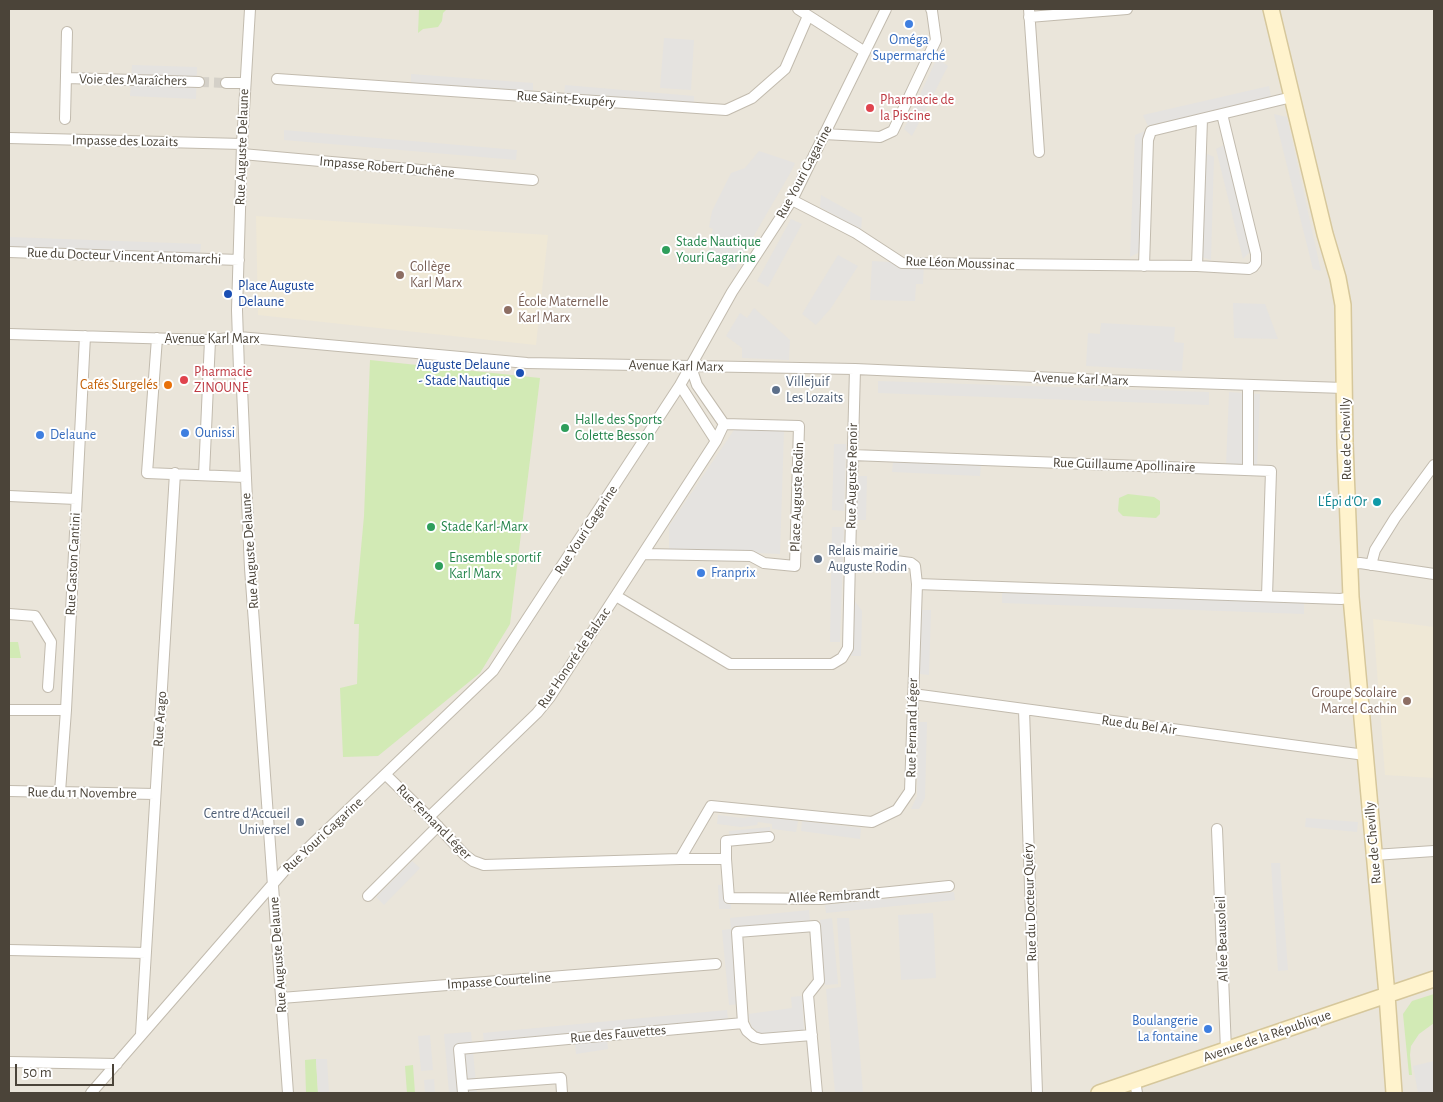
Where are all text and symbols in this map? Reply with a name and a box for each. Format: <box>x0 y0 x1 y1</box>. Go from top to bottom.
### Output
marker: Oméga Supermarché <box>903 18 915 30</box>
place label: Oméga Supermarché <box>872 32 946 64</box>
street label: Voie des Maraîchers <box>79 71 187 89</box>
street label: Rue Saint-Exupéry <box>516 87 616 111</box>
street label: Rue Auguste Delaune <box>232 88 252 206</box>
place label: Pharmacie de la Piscine <box>880 92 954 124</box>
marker: Pharmacie de la Piscine <box>864 102 876 114</box>
street label: Rue Youri Gagarine <box>772 122 836 222</box>
street label: Impasse des Lozaits <box>72 132 178 150</box>
street label: Impasse Robert Duchêne <box>319 153 455 181</box>
place label: Stade Nautique Youri Gagarine <box>676 234 761 266</box>
street label: Rue du Docteur Vincent Antomarchi <box>26 244 222 268</box>
marker: Stade Nautique Youri Gagarine <box>660 244 672 256</box>
street label: Rue Léon Moussinac <box>905 253 1015 273</box>
place label: Collège Karl Marx <box>410 259 462 292</box>
marker: Collège Karl Marx <box>394 269 406 281</box>
place label: Place Auguste Delaune <box>238 278 314 310</box>
marker: Place Auguste Delaune <box>222 288 234 300</box>
place label: École Maternelle Karl Marx <box>518 294 609 326</box>
marker: École Maternelle Karl Marx <box>502 304 514 316</box>
street label: Avenue Karl Marx <box>164 331 260 347</box>
place label: Auguste Delaune - Stade Nautique <box>417 357 510 390</box>
street label: Avenue Karl Marx <box>628 357 724 375</box>
place label: Pharmacie ZINOUNE <box>194 364 252 397</box>
marker: Auguste Delaune - Stade Nautique <box>514 367 526 379</box>
street label: Avenue Karl Marx <box>1033 369 1129 389</box>
marker: Pharmacie ZINOUNE <box>178 374 190 386</box>
place label: Villejuif Les Lozaits <box>786 374 843 407</box>
place label: Cafés Surgelés <box>80 377 158 393</box>
marker: Cafés Surgelés <box>162 379 174 391</box>
marker: Villejuif Les Lozaits <box>770 384 782 396</box>
street label: Rue de Chevilly <box>1337 398 1355 480</box>
place label: Halle des Sports Colette Besson <box>575 412 662 444</box>
marker: Halle des Sports Colette Besson <box>559 422 571 434</box>
street label: Rue Auguste Renoir <box>843 423 861 529</box>
place label: Ounissi <box>195 425 235 441</box>
place label: Delaune <box>50 427 96 443</box>
marker: Ounissi <box>179 427 191 439</box>
marker: Delaune <box>34 429 46 441</box>
street label: Place Auguste Rodin <box>787 442 807 552</box>
street label: Rue Guillaume Apollinaire <box>1052 454 1196 476</box>
street label: Rue Youri Gagarine <box>551 482 621 578</box>
street label: Rue Auguste Delaune <box>238 492 262 610</box>
place label: L'Épi d'Or <box>1318 494 1367 510</box>
marker: L'Épi d'Or <box>1371 496 1383 508</box>
street label: Rue Gaston Cantini <box>62 512 84 616</box>
place label: Stade Karl-Marx <box>441 519 528 535</box>
marker: Stade Karl-Marx <box>425 521 437 533</box>
place label: Relais mairie Auguste Rodin <box>828 543 907 576</box>
place label: Ensemble sportif Karl Marx <box>449 550 541 582</box>
marker: Relais mairie Auguste Rodin <box>812 553 824 565</box>
marker: Ensemble sportif Karl Marx <box>433 560 445 572</box>
place label: Franprix <box>711 565 755 581</box>
marker: Franprix <box>695 567 707 579</box>
street label: Rue Honoré de Balzac <box>534 605 614 711</box>
street label: Rue Fernand Léger <box>903 678 921 778</box>
place label: Groupe Scolaire Marcel Cachin <box>1312 685 1397 718</box>
street label: Rue Arago <box>150 691 170 747</box>
marker: Groupe Scolaire Marcel Cachin <box>1401 695 1413 707</box>
street label: Rue du Bel Air <box>1100 711 1178 739</box>
street label: Rue Fernand Léger <box>393 781 475 863</box>
street label: Rue du 11 Novembre <box>27 784 137 802</box>
street label: Rue Youri Gagarine <box>280 794 366 876</box>
street label: Rue de Chevilly <box>1361 801 1385 885</box>
place label: Centre d'Accueil Universel <box>204 806 290 839</box>
marker: Centre d'Accueil Universel <box>294 816 306 828</box>
street label: Rue du Docteur Quéry <box>1020 842 1040 962</box>
street label: Allée Rembrandt <box>788 885 880 907</box>
street label: Allée Beausoleil <box>1212 895 1232 983</box>
street label: Rue Auguste Delaune <box>266 896 290 1014</box>
street label: Impasse Courteline <box>446 969 552 993</box>
street label: Avenue de la République <box>1201 1006 1333 1066</box>
place label: Boulangerie La fontaine <box>1132 1013 1198 1046</box>
street label: Rue des Fauvettes <box>569 1021 667 1047</box>
marker: Boulangerie La fontaine <box>1202 1023 1214 1035</box>
scale bar <box>18 1054 116 1086</box>
text: 50 m <box>23 1065 52 1080</box>

